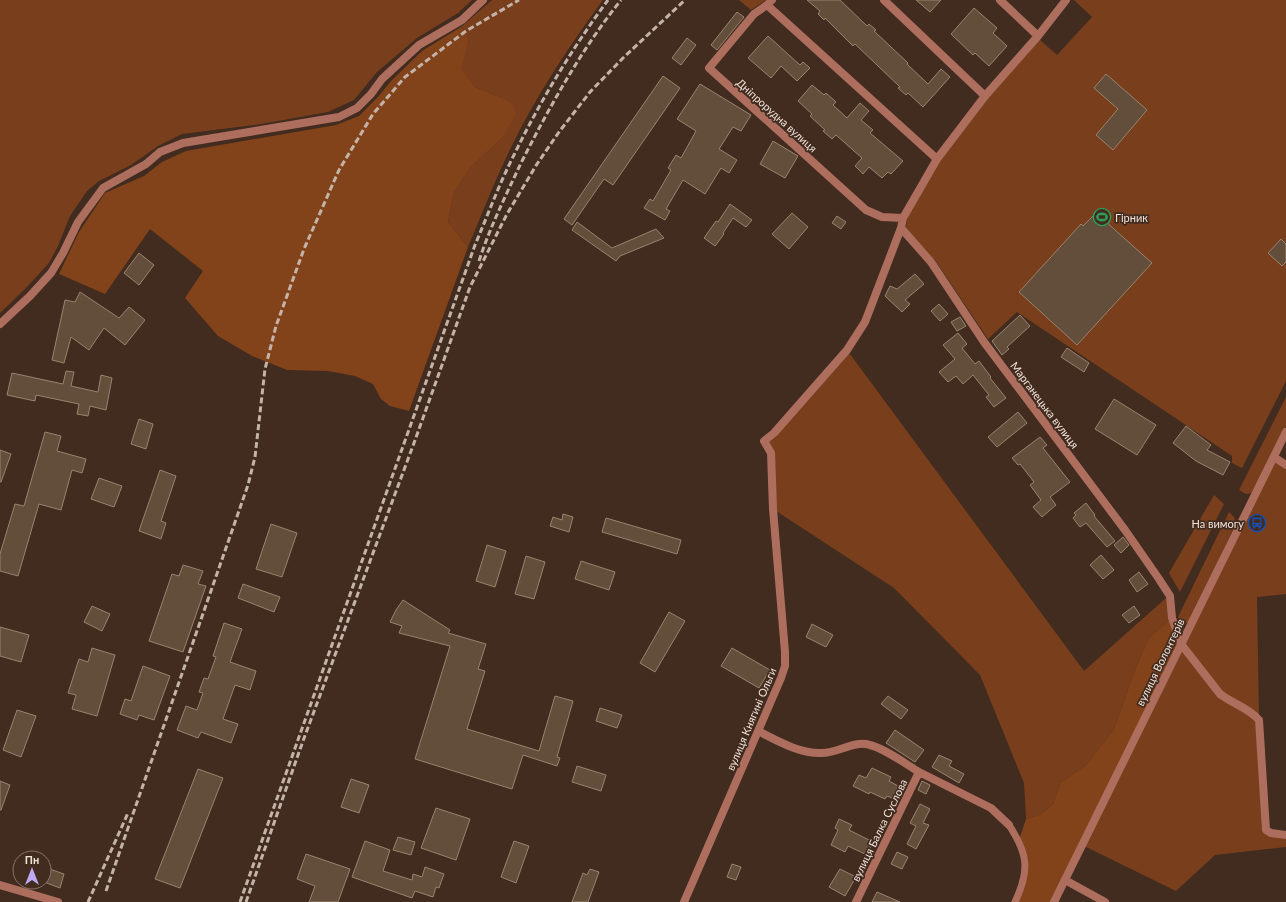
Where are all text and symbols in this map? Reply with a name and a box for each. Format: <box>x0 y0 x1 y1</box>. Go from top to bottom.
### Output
street label: Дніпрорудна вулиця <box>734 75 820 155</box>
sports icon: Гірник <box>1092 207 1112 227</box>
place label: Гірник <box>1115 211 1148 224</box>
street label: Марганецька вулиця <box>1008 359 1082 451</box>
bus stop icon: На вимогу <box>1247 513 1267 533</box>
place label: На вимогу <box>1191 517 1244 530</box>
street label: вулиця Волонтерів <box>1133 616 1187 708</box>
street label: вулиця Княгині Ольги <box>723 666 779 772</box>
street label: вулиця Балка Суслова <box>849 777 909 883</box>
north arrow <box>12 850 52 890</box>
text: Пн <box>25 853 39 866</box>

